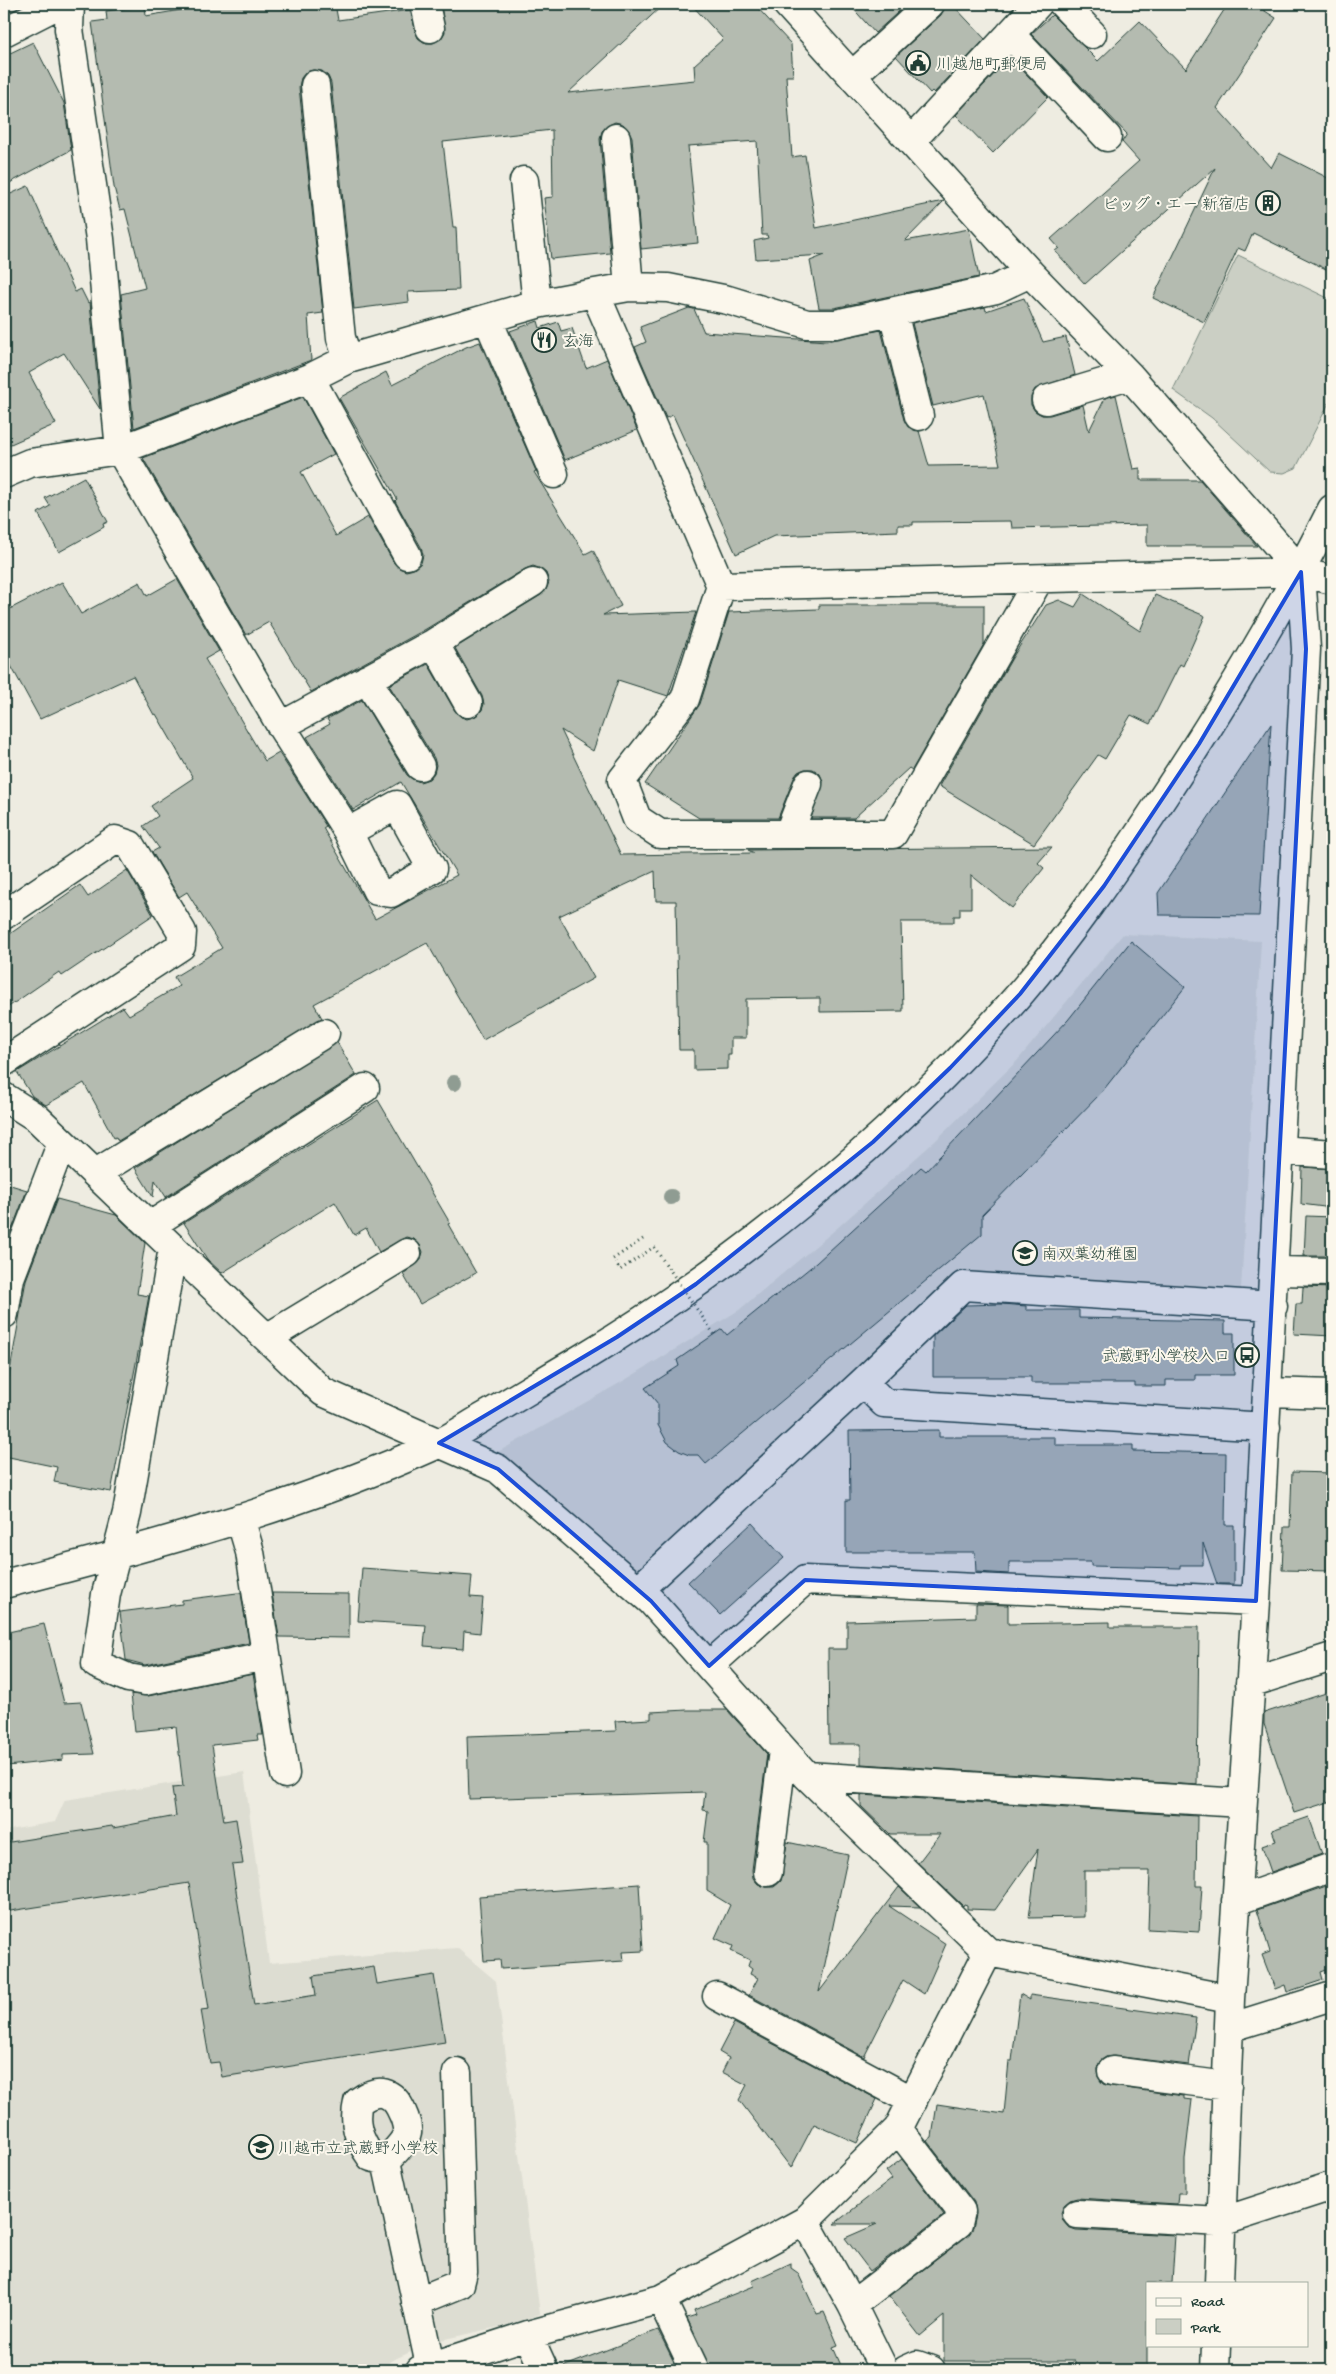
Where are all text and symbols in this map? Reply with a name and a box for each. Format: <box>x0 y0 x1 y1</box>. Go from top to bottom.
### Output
public building icon: 川越旭町郵便局 <box>905 50 931 76</box>
place label: 川越旭町郵便局 <box>936 56 1048 76</box>
building icon: ビッグ・エー 新宿店 <box>1255 190 1281 216</box>
place label: ビッグ・エー 新宿店 <box>1102 196 1250 216</box>
restaurant icon: 玄海 <box>531 327 557 353</box>
place label: 玄海 <box>562 333 594 353</box>
school or university icon: 南双葉幼稚園 <box>1012 1240 1038 1266</box>
place label: 南双葉幼稚園 <box>1042 1245 1138 1266</box>
bus stop icon: 武蔵野小学校入口 <box>1234 1342 1260 1368</box>
place label: 武蔵野小学校入口 <box>1102 1347 1230 1368</box>
school or university icon: 川越市立武蔵野小学校 <box>248 2134 274 2160</box>
place label: 川越市立武蔵野小学校 <box>278 2139 438 2160</box>
legend <box>1146 2282 1308 2346</box>
text: Road <box>1191 2294 1225 2312</box>
text: Park <box>1190 2320 1221 2338</box>

